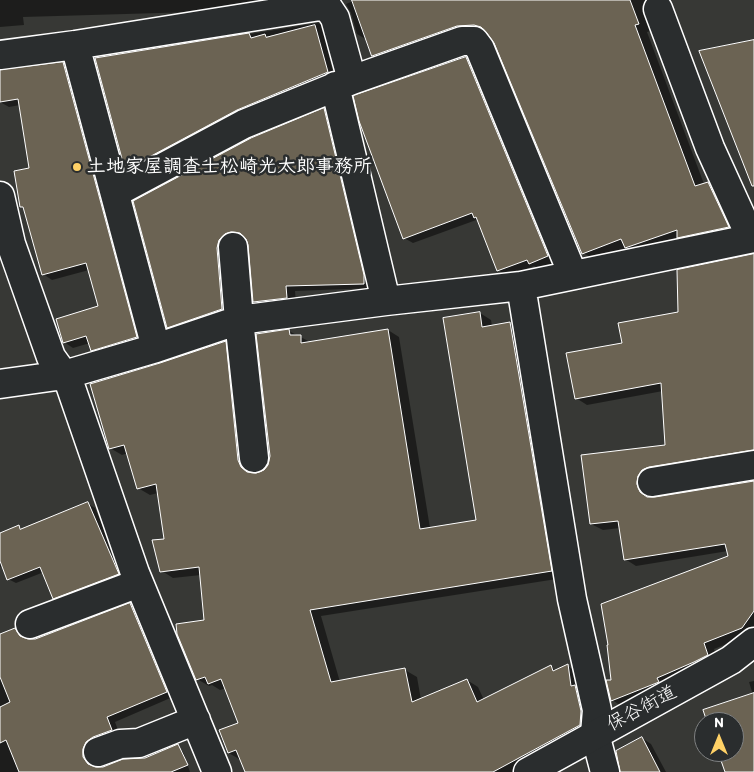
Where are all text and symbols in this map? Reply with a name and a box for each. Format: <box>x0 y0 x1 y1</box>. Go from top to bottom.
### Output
place label: 土地家屋調査士松崎光太郎事務所 <box>87 156 372 178</box>
marker: 土地家屋調査士松崎光太郎事務所 <box>71 161 83 173</box>
street label: 保谷街道 <box>603 681 681 737</box>
north arrow <box>694 712 744 762</box>
text: N <box>714 714 724 731</box>

